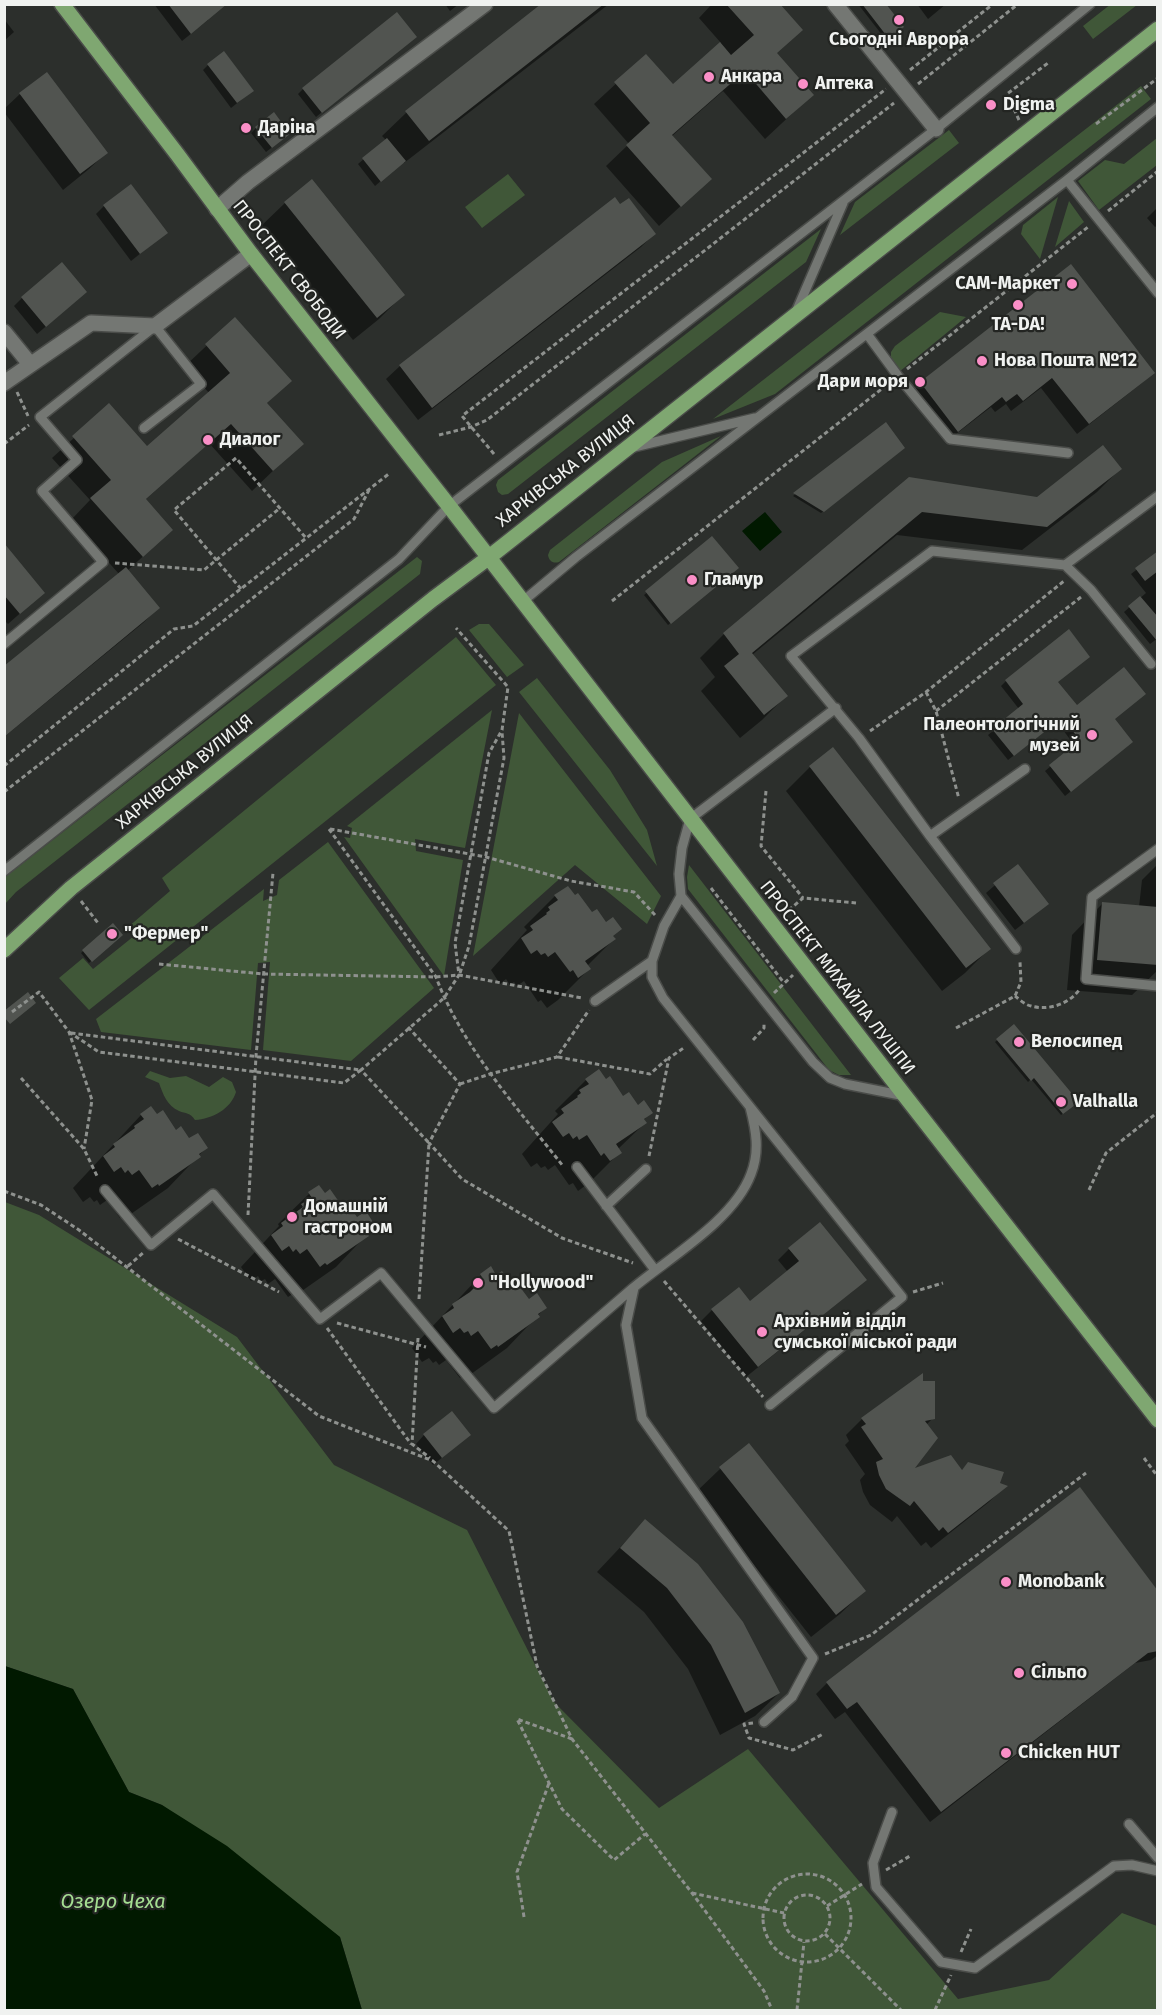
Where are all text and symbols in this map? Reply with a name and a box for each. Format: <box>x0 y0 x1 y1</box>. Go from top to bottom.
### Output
marker: Сьогодні Аврора <box>892 13 906 27</box>
place label: Сьогодні Аврора <box>829 29 969 51</box>
place label: Анкара <box>721 66 782 88</box>
marker: Анкара <box>702 70 716 84</box>
place label: Аптека <box>815 73 874 95</box>
marker: Аптека <box>796 77 810 91</box>
place label: Digma <box>1003 94 1055 116</box>
marker: Digma <box>984 98 998 112</box>
place label: Даріна <box>258 117 315 139</box>
marker: Даріна <box>239 121 253 135</box>
street label: ПРОСПЕКТ СВОБОДИ <box>228 196 350 344</box>
place label: САМ-Маркет <box>955 273 1060 295</box>
marker: САМ-Маркет <box>1065 277 1079 291</box>
marker: TA-DA! <box>1011 298 1025 312</box>
place label: TA-DA! <box>991 314 1045 336</box>
place label: Нова Пошта №12 <box>994 350 1137 372</box>
marker: Нова Пошта №12 <box>975 354 989 368</box>
place label: Дари моря <box>818 371 908 393</box>
marker: Дари моря <box>913 375 927 389</box>
street label: ХАРКІВСЬКА ВУЛИЦЯ <box>492 410 640 532</box>
place label: Диалог <box>220 429 280 451</box>
marker: Диалог <box>201 433 215 447</box>
place label: Гламур <box>704 569 764 591</box>
marker: Гламур <box>685 573 699 587</box>
street label: ХАРКІВСЬКА ВУЛИЦЯ <box>112 710 258 834</box>
place label: Палеонтологічний музей <box>923 714 1080 756</box>
marker: Палеонтологічний музей <box>1085 728 1099 742</box>
street label: ПРОСПЕКТ МИХАЙЛА ЛУШПИ <box>755 877 919 1079</box>
place label: "Фермер" <box>124 923 208 945</box>
marker: "Фермер" <box>105 927 119 941</box>
place label: Велосипед <box>1031 1031 1122 1053</box>
marker: Велосипед <box>1012 1035 1026 1049</box>
place label: Valhalla <box>1073 1091 1138 1113</box>
marker: Valhalla <box>1054 1095 1068 1109</box>
place label: Домашній гастроном <box>304 1196 392 1238</box>
marker: Домашній гастроном <box>285 1210 299 1224</box>
place label: "Hollywood" <box>490 1272 593 1294</box>
marker: "Hollywood" <box>471 1276 485 1290</box>
place label: Архівний відділ сумської міської ради <box>774 1311 957 1354</box>
marker: Архівний відділ сумської міської ради <box>755 1325 769 1339</box>
place label: Monobank <box>1018 1571 1104 1593</box>
marker: Monobank <box>999 1575 1013 1589</box>
place label: Сільпо <box>1031 1662 1087 1684</box>
marker: Сільпо <box>1012 1666 1026 1680</box>
place label: Chicken HUT <box>1018 1742 1120 1764</box>
marker: Chicken HUT <box>999 1746 1013 1760</box>
water label: Озеро Чеха <box>60 1890 166 1914</box>

